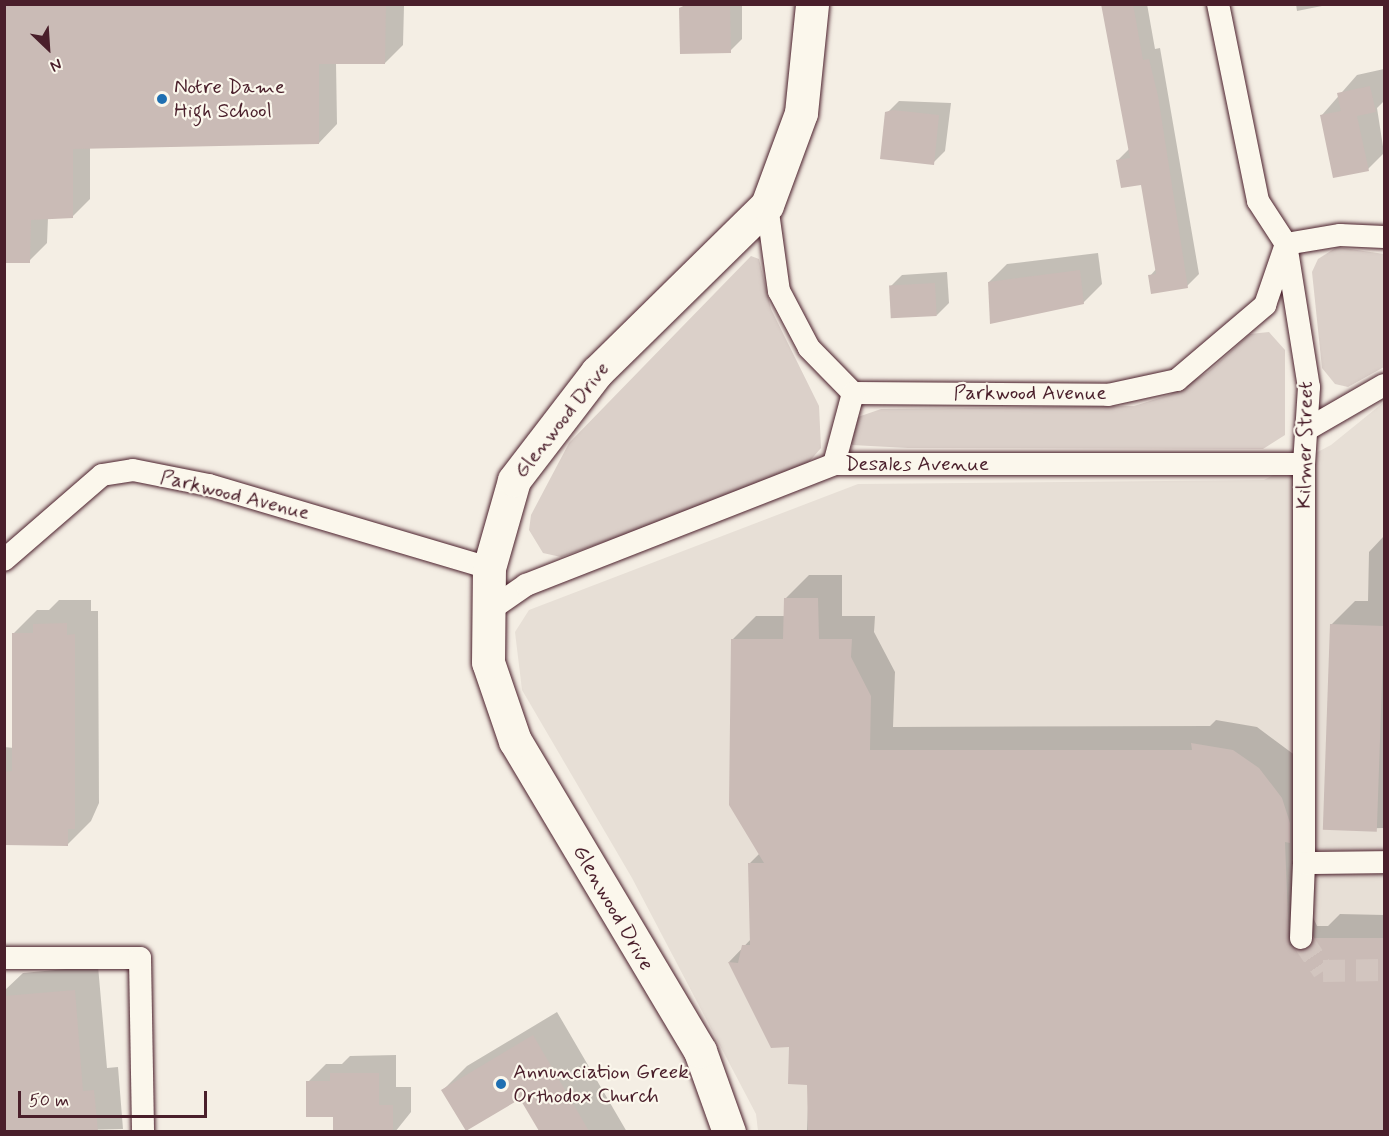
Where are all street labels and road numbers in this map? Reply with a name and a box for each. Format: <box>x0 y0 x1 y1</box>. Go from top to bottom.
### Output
street label: Glenwood Drive <box>509 358 615 482</box>
street label: Kilmer Street <box>1291 379 1319 511</box>
street label: Parkwood Avenue <box>953 380 1107 406</box>
street label: Desales Avenue <box>848 451 986 477</box>
street label: Parkwood Avenue <box>157 464 313 526</box>
street label: Glenwood Drive <box>567 842 659 974</box>

